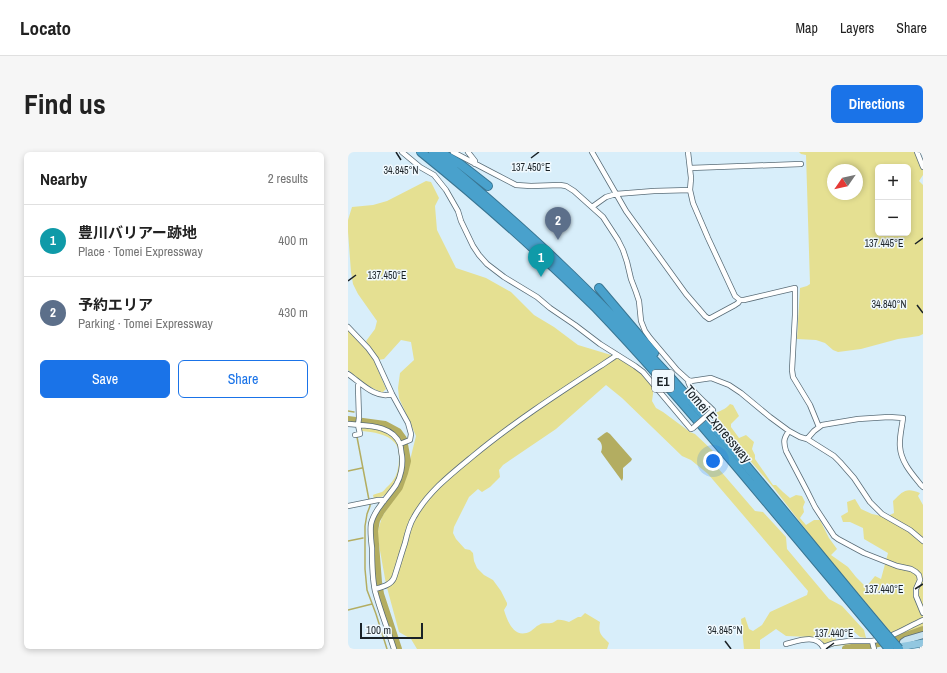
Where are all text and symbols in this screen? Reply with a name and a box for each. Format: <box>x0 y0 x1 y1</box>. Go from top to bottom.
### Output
text: Locato <box>20 15 71 41</box>
text: Map <box>796 19 818 37</box>
text: Layers <box>840 19 874 37</box>
text: Share <box>896 19 927 37</box>
text: Find us <box>24 85 106 123</box>
button: Directions <box>831 85 923 123</box>
text: 137.450°E <box>511 161 551 174</box>
text: 34.845°N <box>384 164 419 177</box>
north arrow <box>827 164 863 200</box>
map controls <box>875 164 911 236</box>
button: + <box>875 164 911 200</box>
text: Nearby <box>40 167 87 190</box>
text: 2 results <box>268 170 308 187</box>
button: − <box>875 200 911 236</box>
pin: 2 <box>545 207 571 240</box>
text: 豊川バリアー跡地 <box>78 222 197 243</box>
text: 1 <box>50 232 56 249</box>
text: 400 m <box>278 232 308 249</box>
text: 137.445°E <box>864 237 904 250</box>
text: Place · Tomei Expressway <box>78 243 203 260</box>
pin: 1 <box>528 244 554 277</box>
text: 137.450°E <box>367 269 407 282</box>
text: 予約エリア <box>78 294 153 315</box>
text: 34.840°N <box>872 298 907 311</box>
text: 2 <box>50 304 56 321</box>
text: 430 m <box>278 304 308 321</box>
text: Parking · Tomei Expressway <box>78 315 213 332</box>
button: Save <box>40 360 170 398</box>
button: Share <box>178 360 308 398</box>
road number: E1 <box>652 370 674 392</box>
street label: Tomei Expressway <box>680 381 756 467</box>
your location <box>703 451 723 471</box>
text: 137.440°E <box>864 583 904 596</box>
scale bar <box>360 621 423 640</box>
text: 100 m <box>366 623 391 637</box>
text: 34.845°N <box>708 624 743 637</box>
text: 137.440°E <box>814 627 854 640</box>

